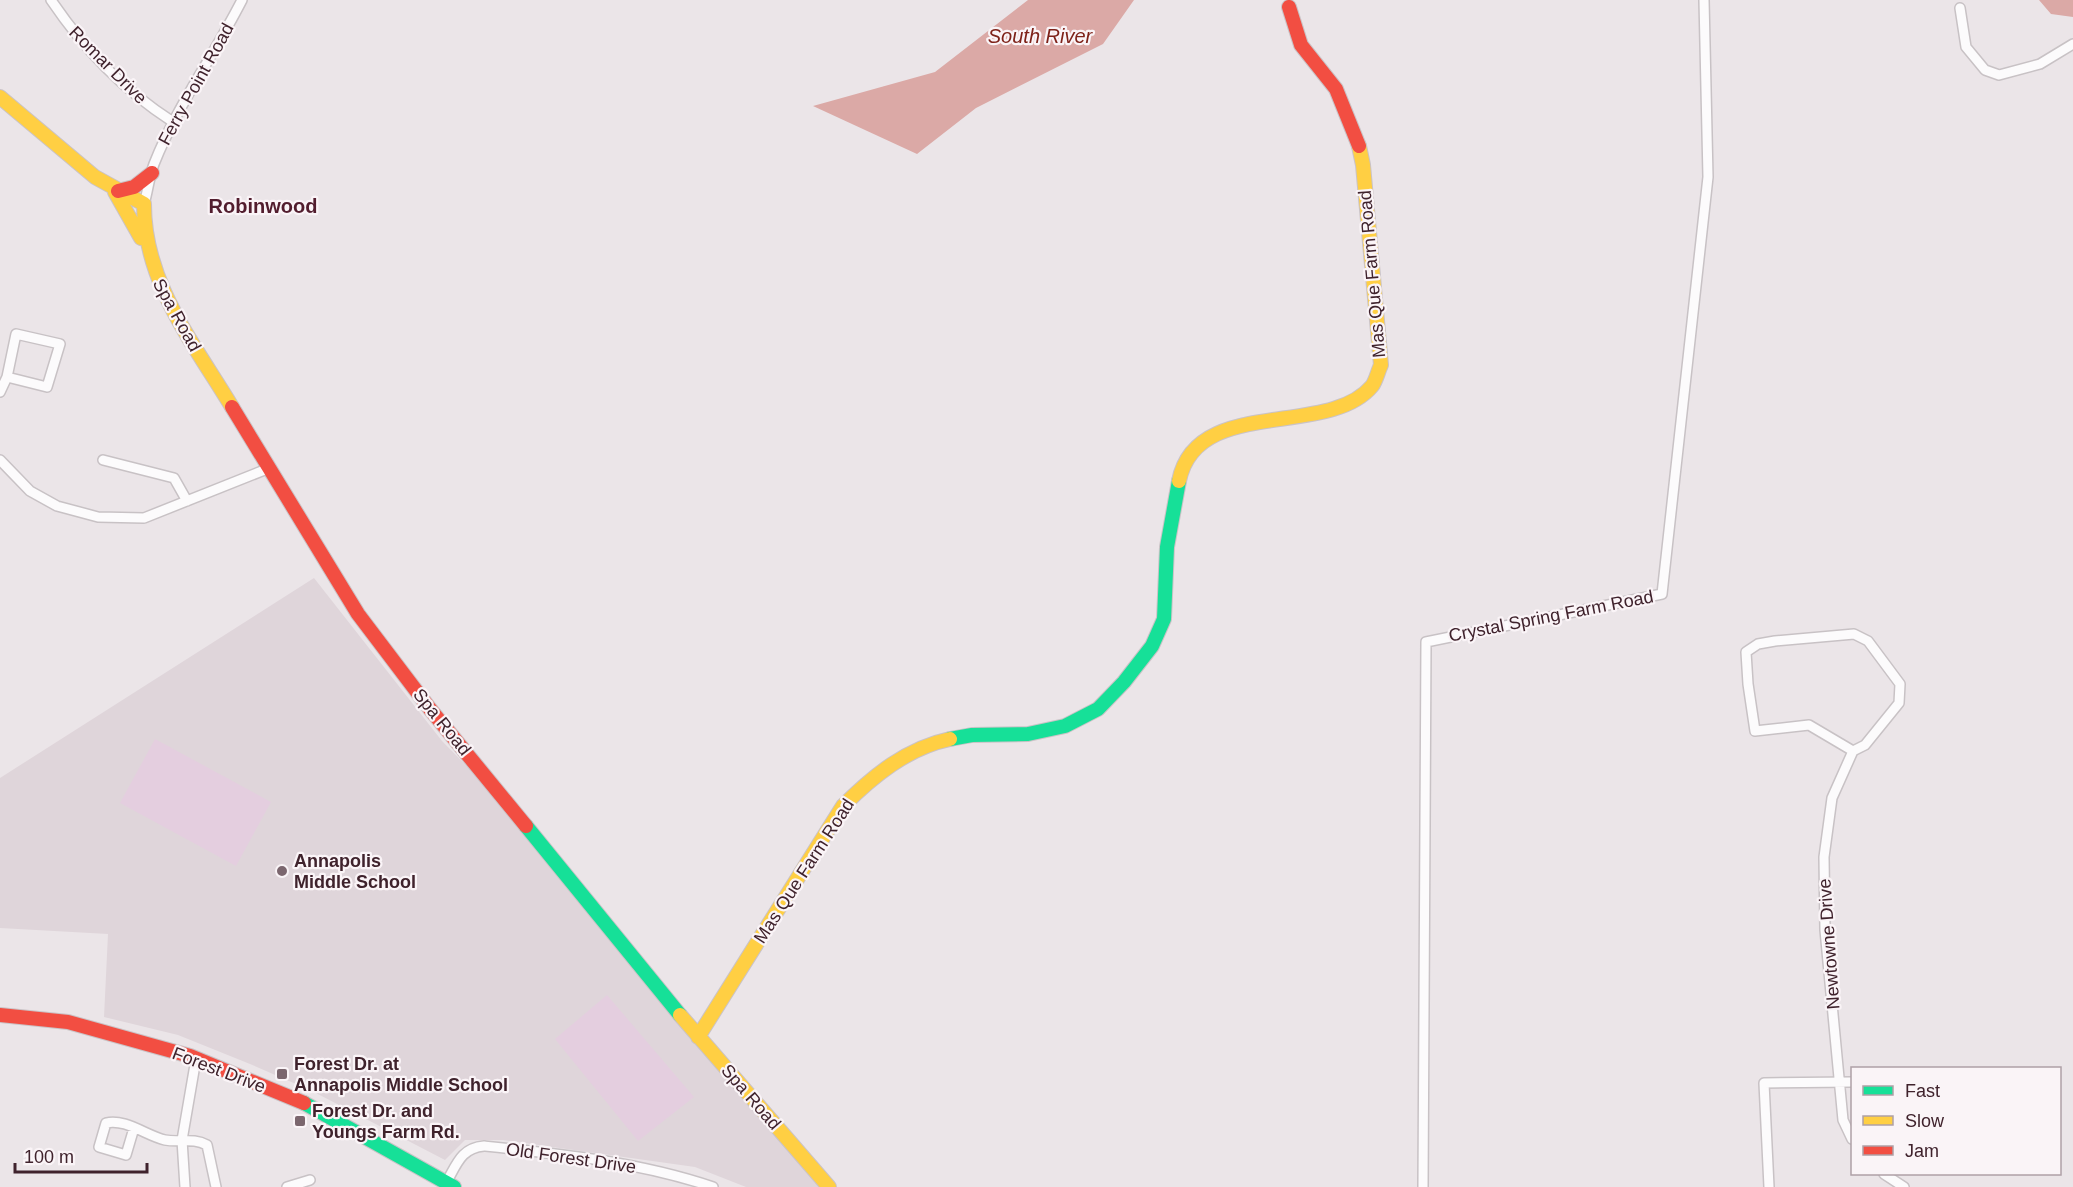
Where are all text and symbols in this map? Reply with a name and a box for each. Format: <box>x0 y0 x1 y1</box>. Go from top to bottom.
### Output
street label: Ferry Point Road <box>154 20 238 148</box>
street label: Romar Drive <box>65 22 151 108</box>
water label: South River <box>988 25 1094 47</box>
street label: Mas Que Farm Road <box>1355 189 1389 359</box>
district label: Robinwood <box>209 195 317 217</box>
street label: Spa Road <box>149 275 205 355</box>
street label: Crystal Spring Farm Road <box>1447 586 1655 646</box>
street label: Spa Road <box>409 685 475 759</box>
street label: Mas Que Farm Road <box>750 795 858 947</box>
place label: Annapolis Middle School <box>294 851 416 892</box>
marker: Annapolis Middle School <box>275 864 289 878</box>
street label: Newtowne Drive <box>1814 878 1844 1010</box>
street label: Forest Drive <box>170 1043 268 1097</box>
place label: Forest Dr. at Annapolis Middle School <box>294 1054 508 1095</box>
street label: Spa Road <box>717 1060 785 1134</box>
marker: Forest Dr. at Annapolis Middle School <box>275 1067 289 1081</box>
legend <box>1851 1067 2061 1175</box>
text: Fast <box>1905 1081 1940 1101</box>
place label: Forest Dr. and Youngs Farm Rd. <box>312 1101 460 1142</box>
text: Slow <box>1905 1111 1945 1131</box>
marker: Forest Dr. and Youngs Farm Rd. <box>293 1114 307 1128</box>
scale bar <box>15 1136 147 1174</box>
street label: Old Forest Drive <box>505 1139 637 1177</box>
text: Jam <box>1905 1141 1939 1161</box>
text: 100 m <box>24 1147 74 1167</box>

